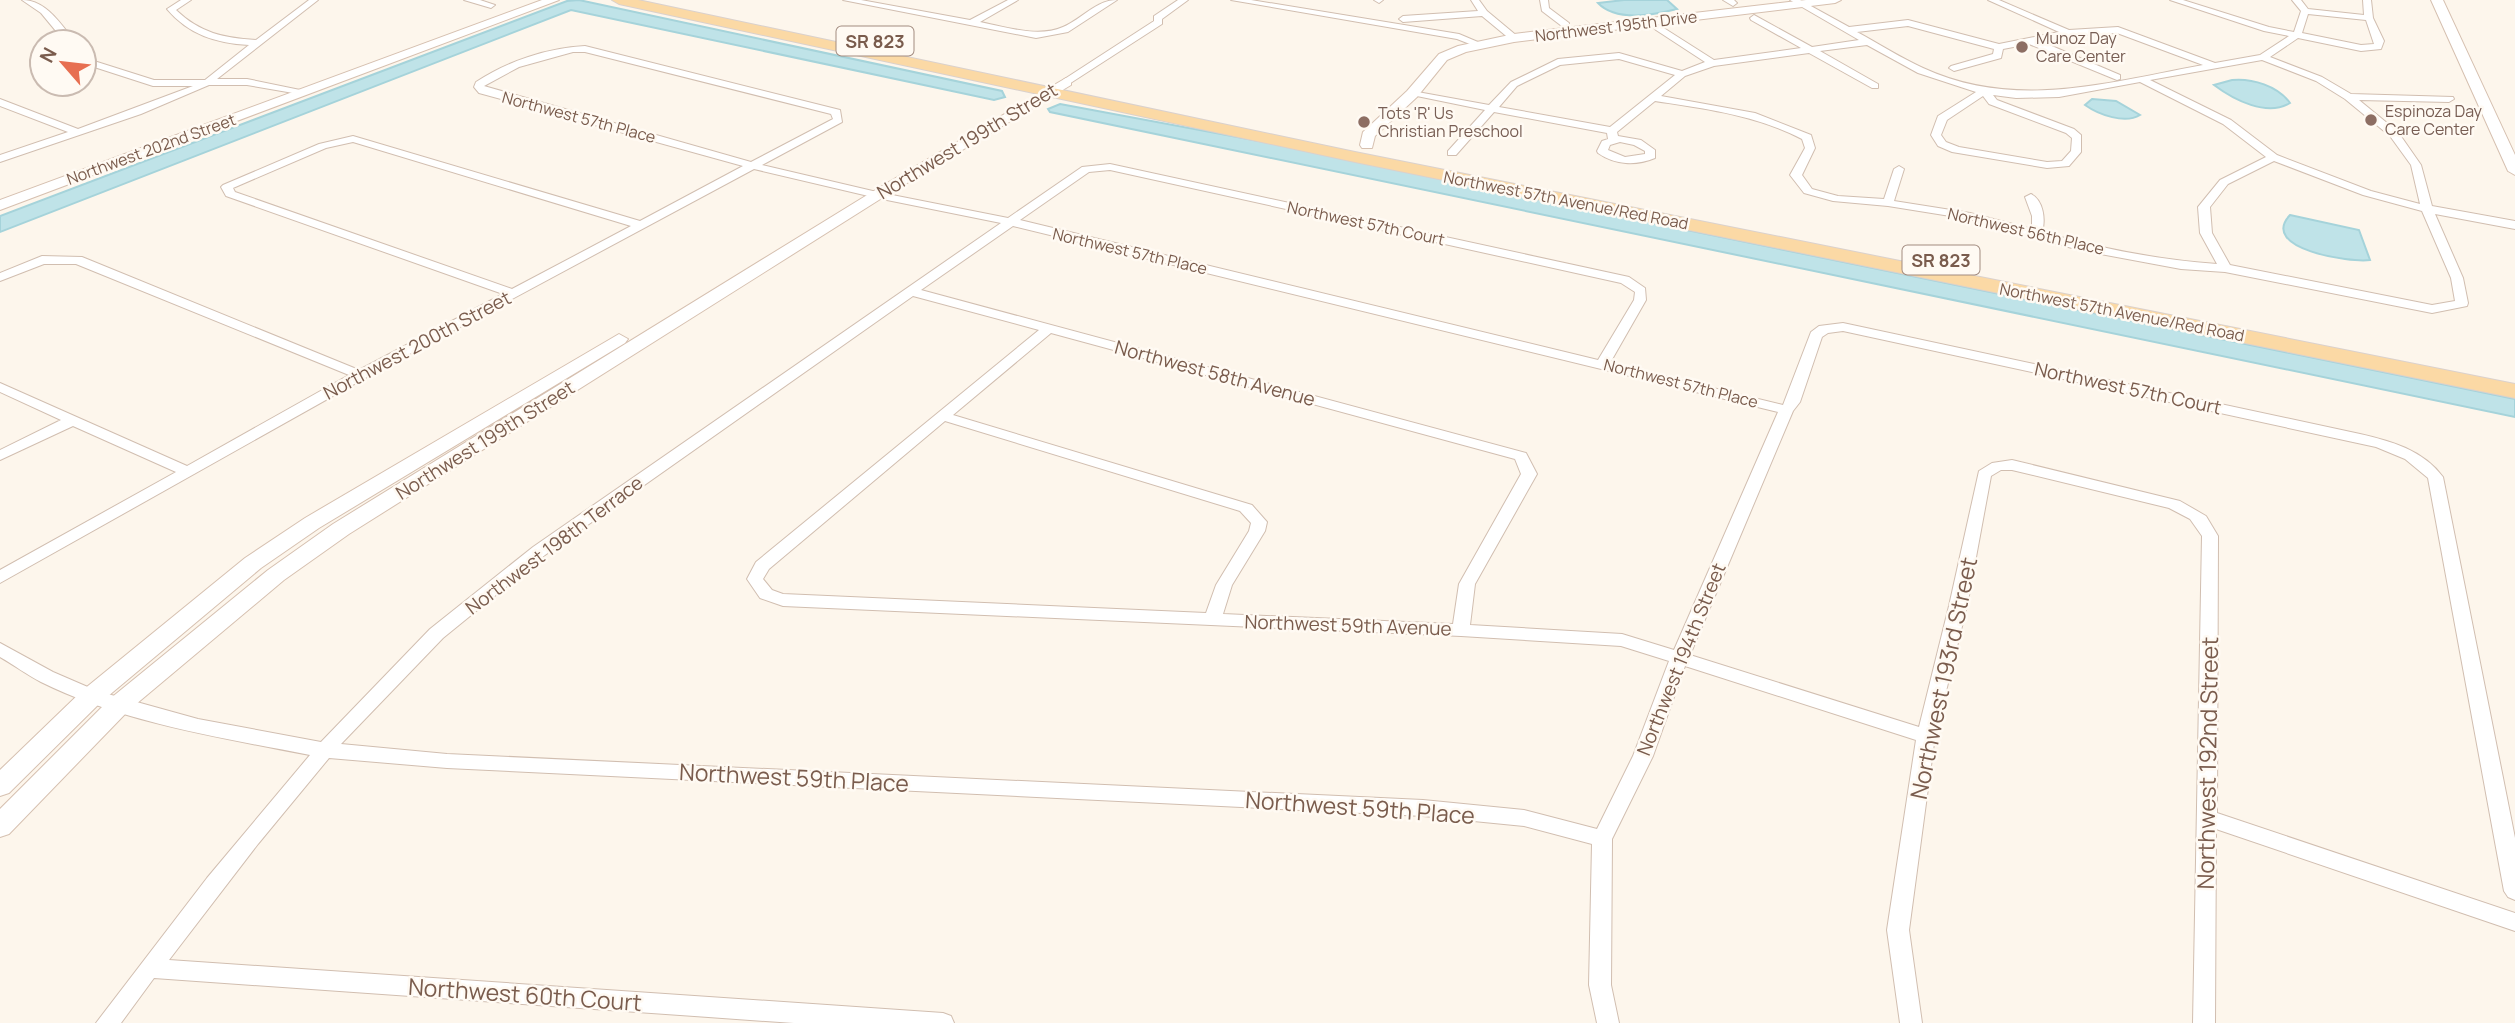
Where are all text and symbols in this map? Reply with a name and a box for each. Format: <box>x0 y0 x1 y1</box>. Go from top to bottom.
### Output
street label: Northwest 195th Drive <box>1534 5 1698 47</box>
road number: SR 823 <box>836 26 914 56</box>
place label: Munoz Day Care Center <box>2036 27 2126 67</box>
north arrow <box>28 28 98 98</box>
marker: Munoz Day Care Center <box>2014 39 2030 55</box>
text: N <box>33 43 63 67</box>
street label: Northwest 199th Street <box>872 77 1062 205</box>
street label: Northwest 57th Place <box>500 86 658 148</box>
place label: Espinoza Day Care Center <box>2385 100 2483 140</box>
place label: Tots 'R' Us Christian Preschool <box>1378 102 1523 142</box>
street label: Northwest 202nd Street <box>63 108 239 190</box>
marker: Espinoza Day Care Center <box>2363 112 2379 128</box>
marker: Tots 'R' Us Christian Preschool <box>1356 114 1372 130</box>
street label: Northwest 57th Avenue/Red Road <box>1442 165 1690 235</box>
street label: Northwest 57th Court <box>1285 196 1447 250</box>
street label: Northwest 56th Place <box>1946 202 2106 260</box>
street label: Northwest 57th Place <box>1051 223 1209 279</box>
road number: SR 823 <box>1902 246 1980 274</box>
street label: Northwest 57th Avenue/Red Road <box>1998 277 2246 347</box>
street label: Northwest 200th Street <box>319 284 515 406</box>
street label: Northwest 58th Avenue <box>1112 334 1318 412</box>
street label: Northwest 57th Place <box>1602 353 1760 413</box>
street label: Northwest 57th Court <box>2032 355 2224 421</box>
street label: Northwest 199th Street <box>391 374 579 506</box>
street label: Northwest 198th Terrace <box>460 470 648 620</box>
street label: Northwest 193rd Street <box>1902 554 1984 802</box>
street label: Northwest 194th Street <box>1630 559 1732 759</box>
street label: Northwest 59th Avenue <box>1244 608 1452 642</box>
street label: Northwest 192nd Street <box>2189 636 2225 890</box>
street label: Northwest 59th Place <box>678 755 910 799</box>
street label: Northwest 59th Place <box>1244 783 1476 831</box>
street label: Northwest 60th Court <box>407 970 643 1018</box>

